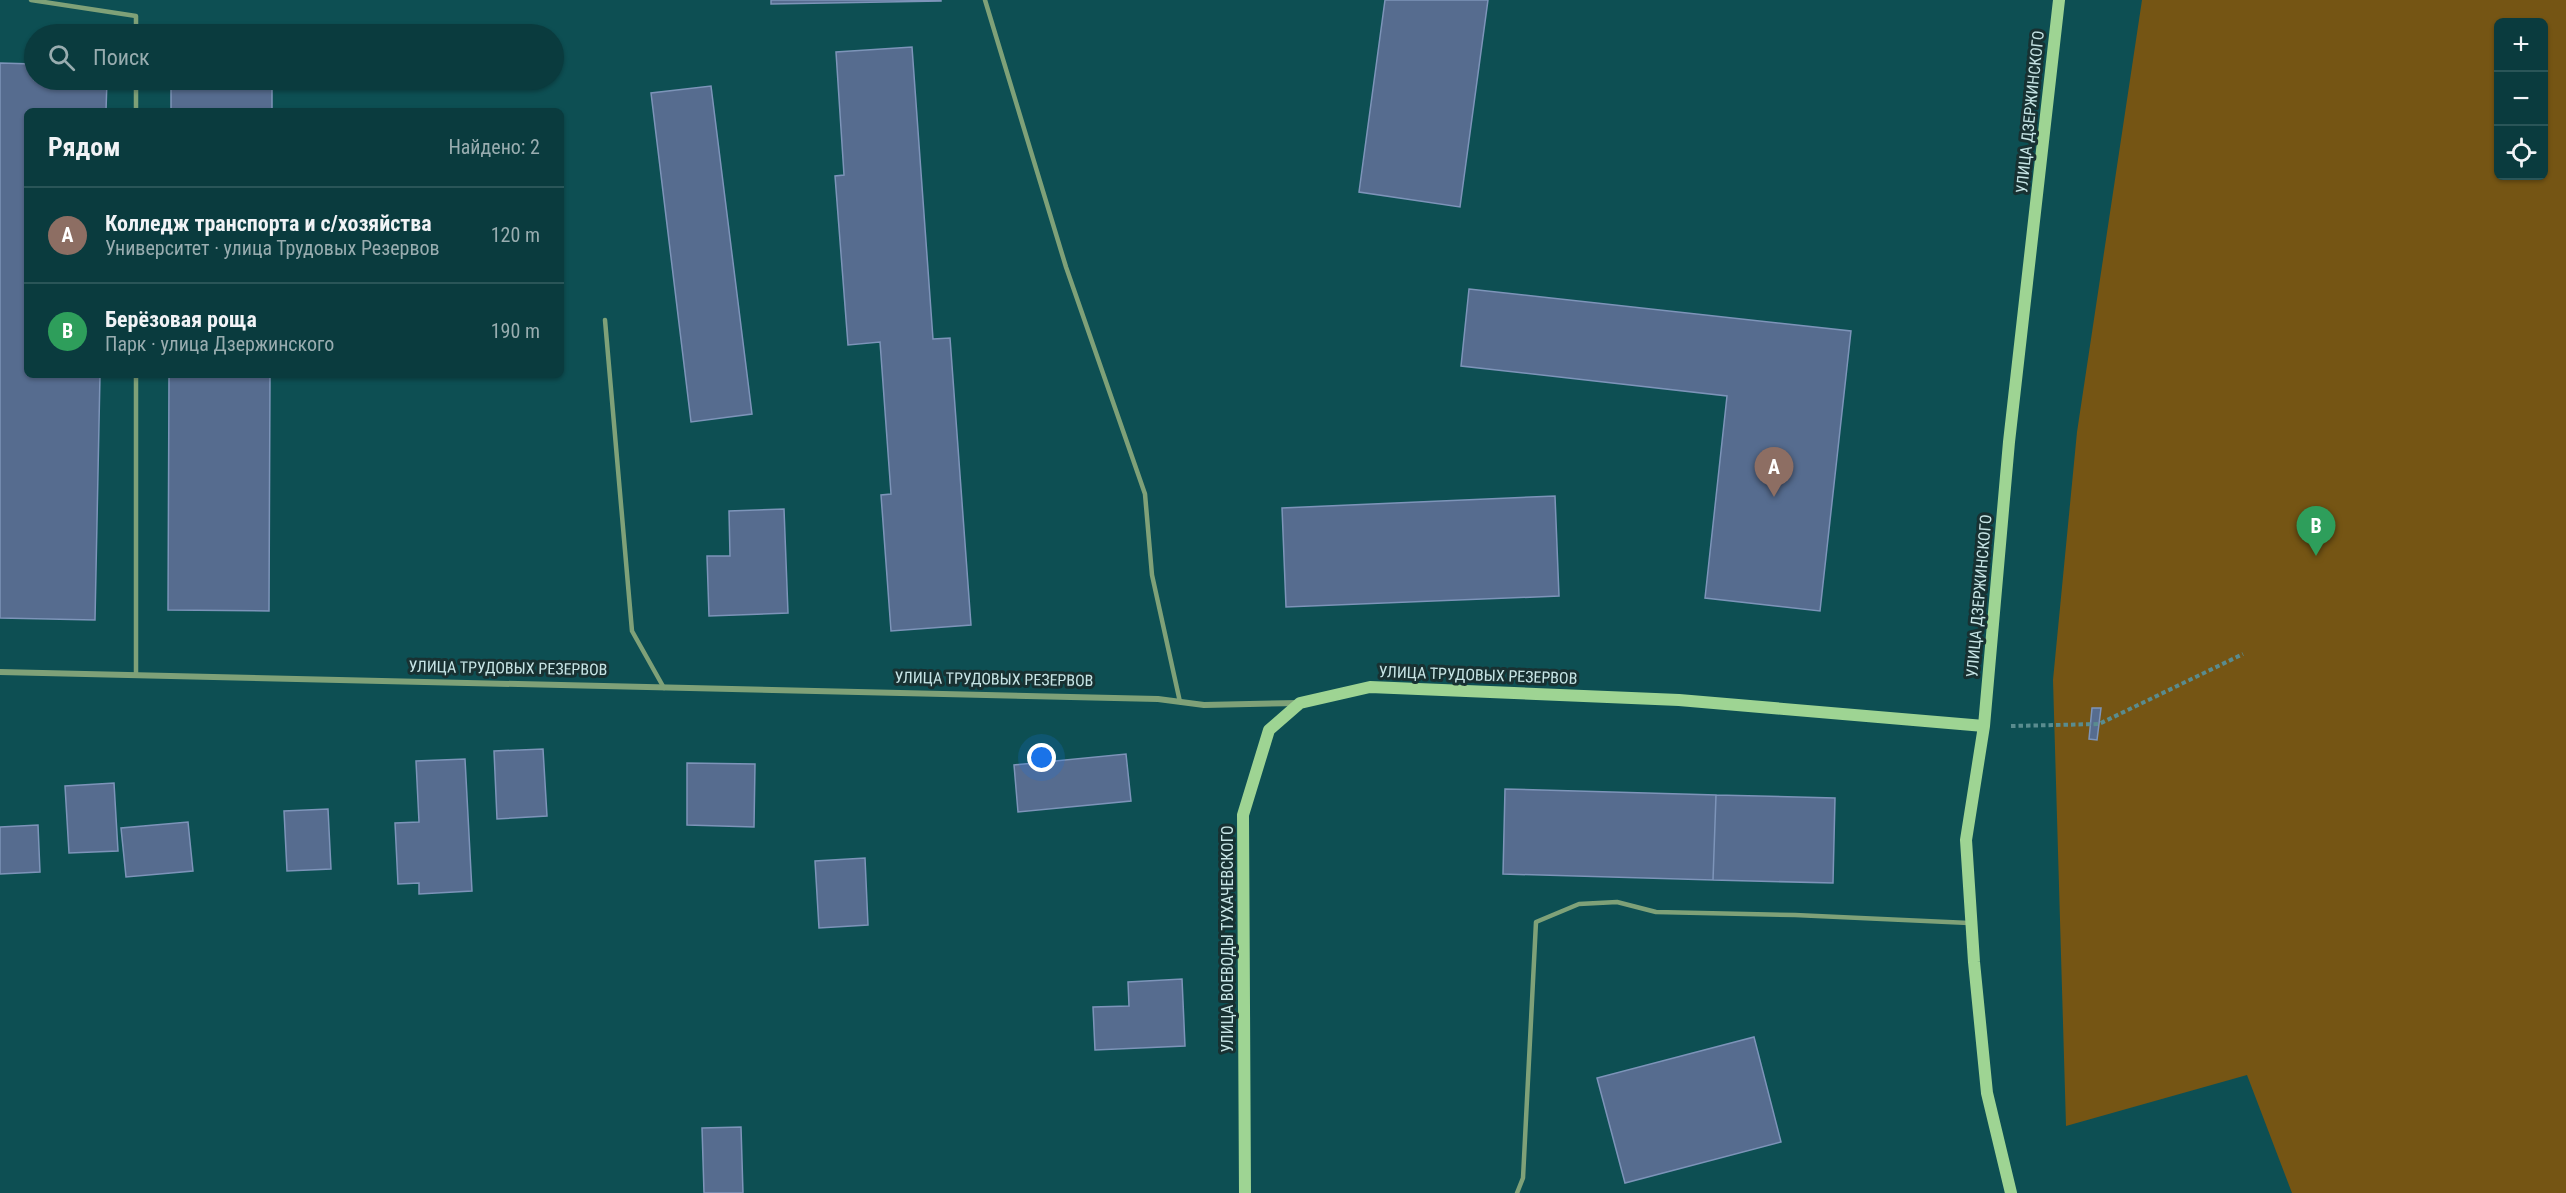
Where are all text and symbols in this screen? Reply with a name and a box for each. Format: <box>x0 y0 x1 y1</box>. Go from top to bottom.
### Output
map controls <box>2494 18 2548 180</box>
button: + <box>2494 18 2548 72</box>
search box <box>24 24 564 90</box>
street label: УЛИЦА ДЗЕРЖИНСКОГО <box>2012 30 2048 194</box>
icon: search <box>45 41 78 74</box>
text: Поиск <box>93 45 150 70</box>
button: − <box>2494 72 2548 126</box>
button: locate <box>2494 126 2548 180</box>
text: Рядом <box>48 132 120 162</box>
text: Найдено: 2 <box>448 135 540 159</box>
text: Колледж транспорта и с/хозяйства <box>105 211 432 236</box>
text: A <box>62 223 73 247</box>
text: 120 m <box>491 223 540 247</box>
text: Университет · улица Трудовых Резервов <box>105 236 440 260</box>
text: Берёзовая роща <box>105 307 257 332</box>
text: B <box>62 319 73 343</box>
text: 190 m <box>491 319 540 343</box>
text: Парк · улица Дзержинского <box>105 332 334 356</box>
pin: A <box>1754 448 1794 497</box>
pin: B <box>2296 506 2336 556</box>
street label: УЛИЦА ДЗЕРЖИНСКОГО <box>1962 514 1996 678</box>
street label: УЛИЦА ТРУДОВЫХ РЕЗЕРВОВ <box>408 657 608 679</box>
street label: УЛИЦА ТРУДОВЫХ РЕЗЕРВОВ <box>1378 662 1578 688</box>
street label: УЛИЦА ТРУДОВЫХ РЕЗЕРВОВ <box>894 668 1094 690</box>
your location <box>1027 743 1056 772</box>
street label: УЛИЦА ВОЕВОДЫ ТУХАЧЕВСКОГО <box>1218 825 1237 1053</box>

